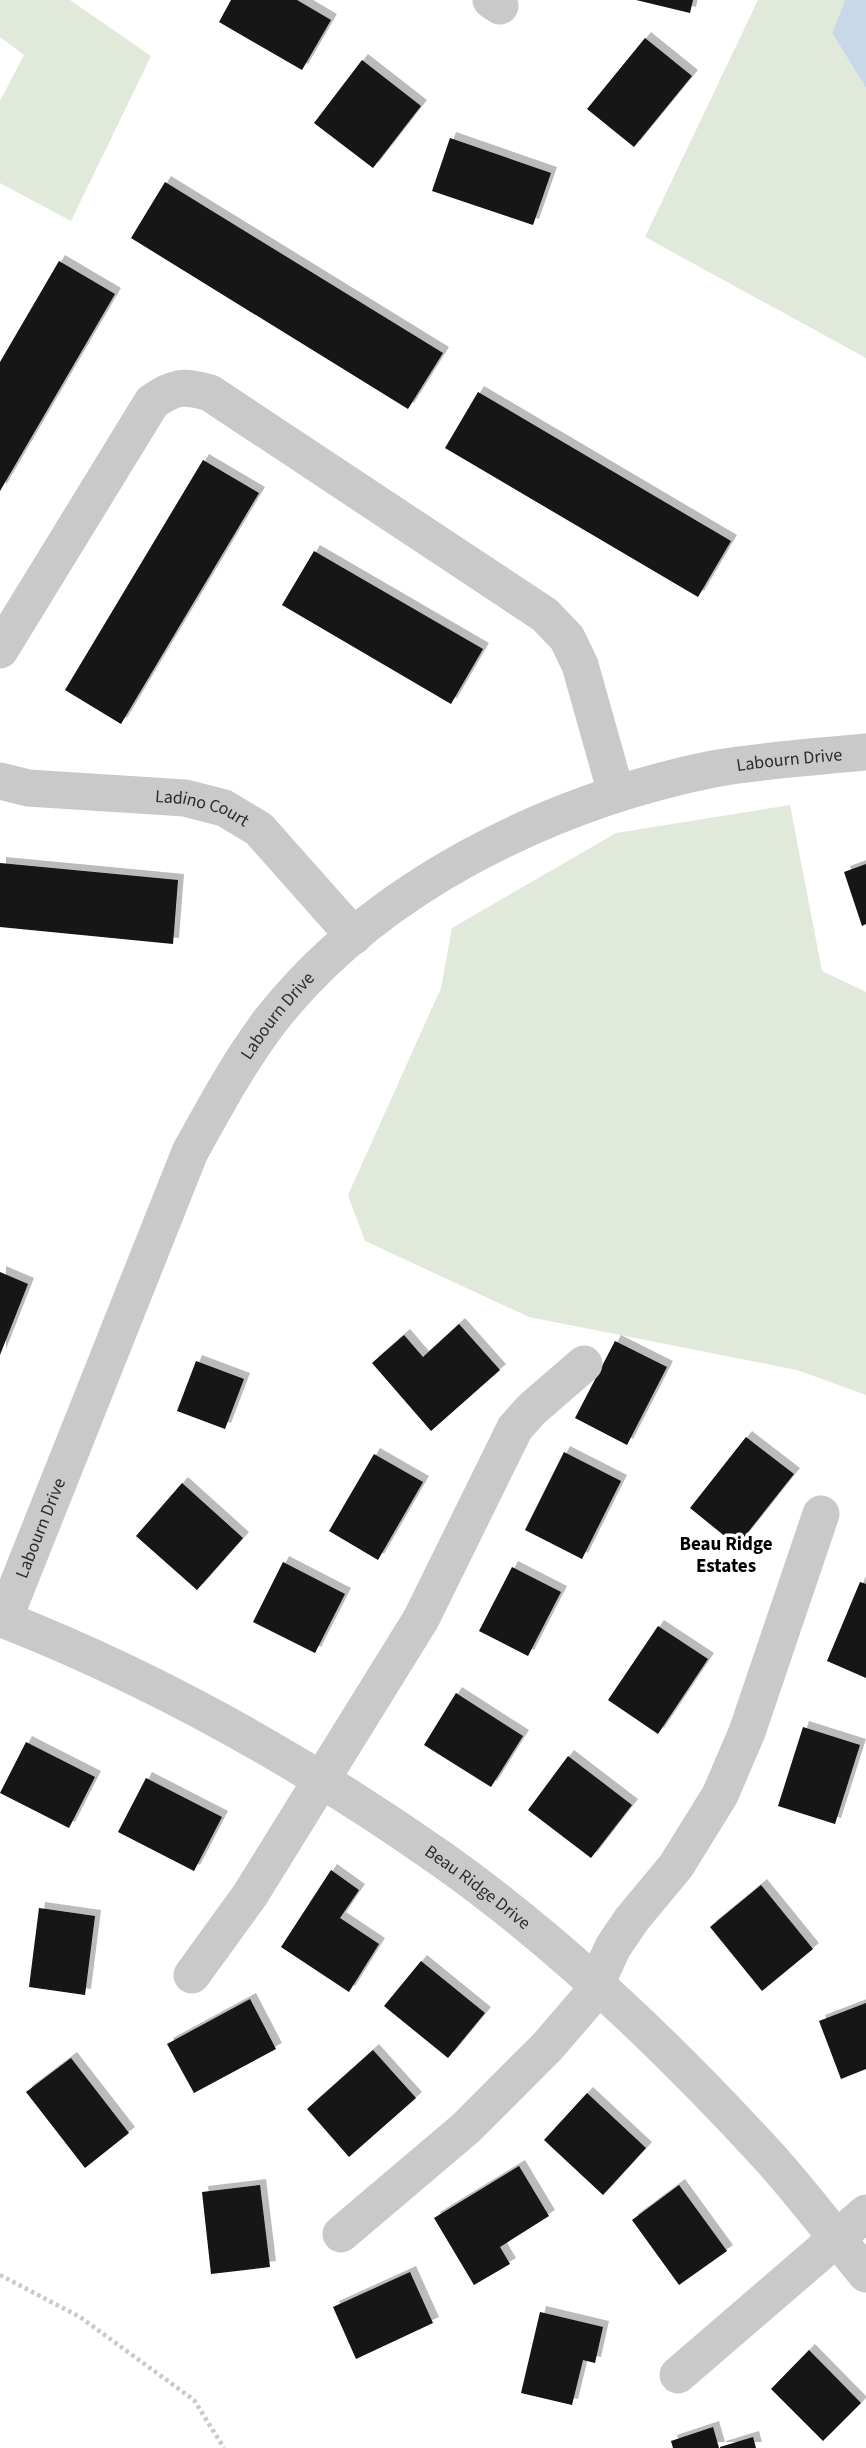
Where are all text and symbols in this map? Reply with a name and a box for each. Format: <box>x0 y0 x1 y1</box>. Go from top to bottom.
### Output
street label: Labourn Drive <box>735 742 843 778</box>
street label: Ladino Court <box>154 784 254 833</box>
street label: Labourn Drive <box>235 966 320 1065</box>
street label: Labourn Drive <box>9 1474 72 1582</box>
district label: Beau Ridge Estates <box>679 1531 773 1580</box>
street label: Beau Ridge Drive <box>420 1839 536 1936</box>

